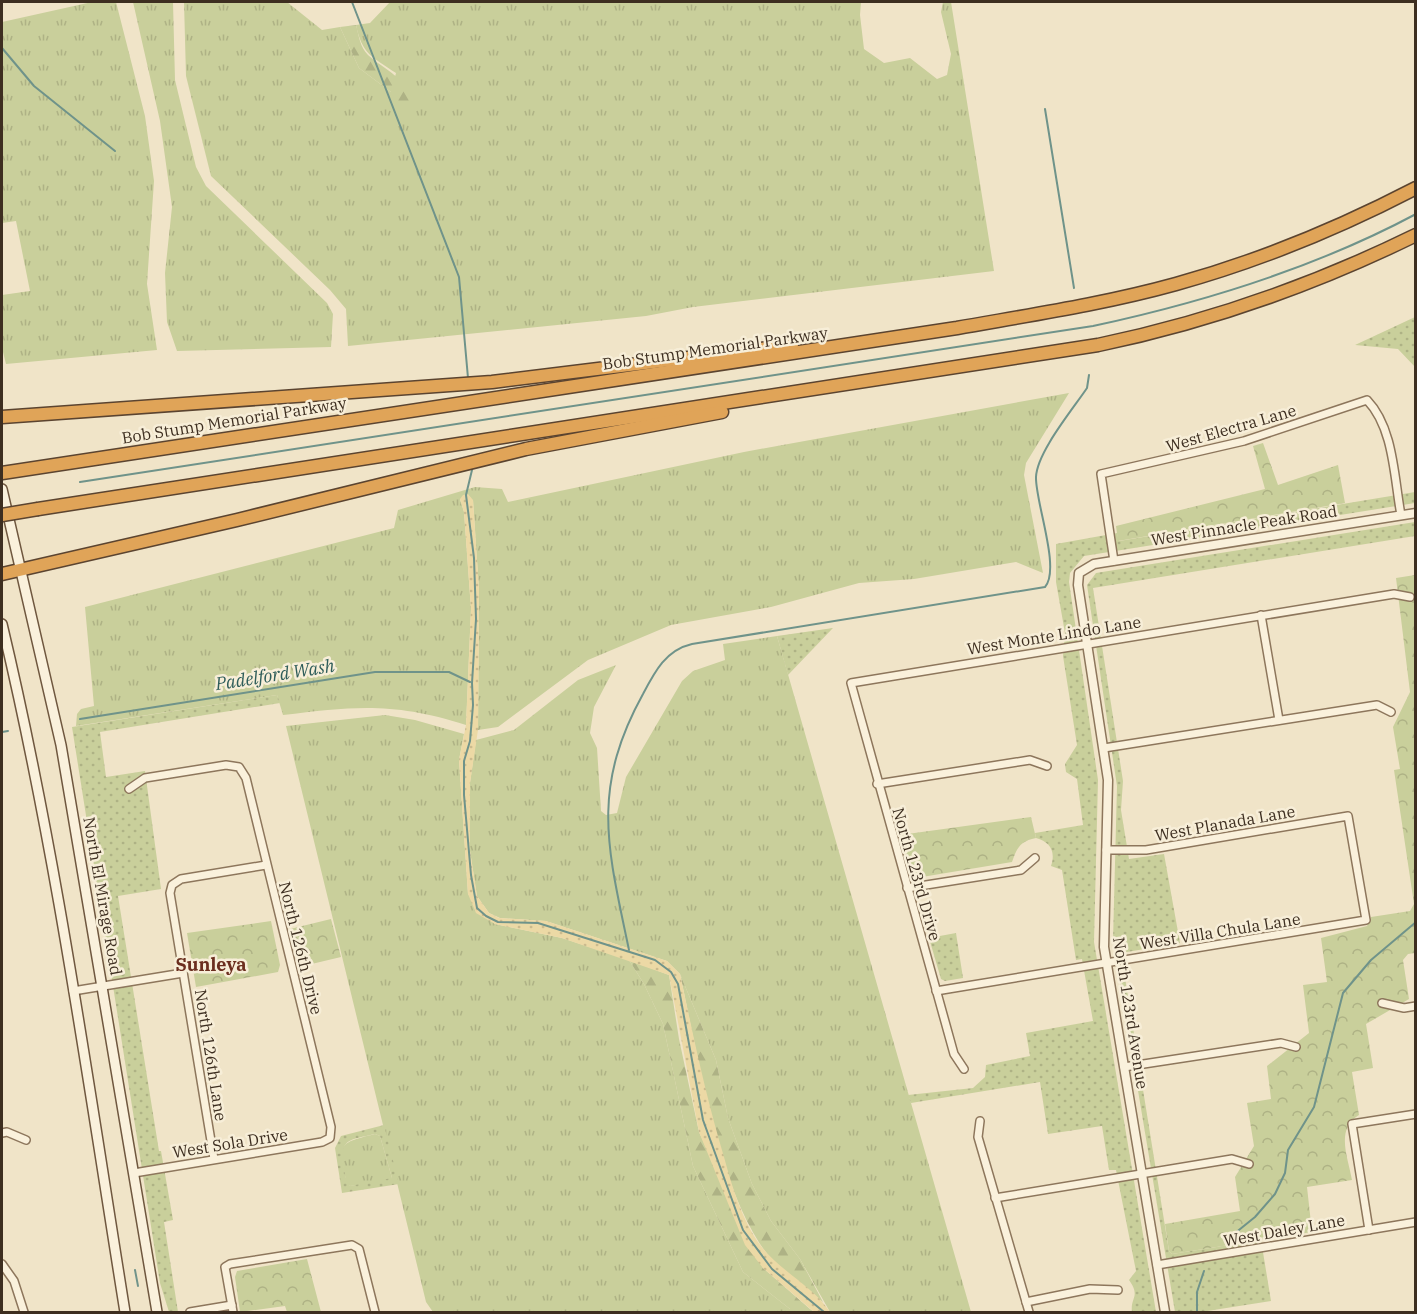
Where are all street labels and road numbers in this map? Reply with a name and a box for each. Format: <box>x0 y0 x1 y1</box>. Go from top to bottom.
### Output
street label: Bob Stump Memorial Parkway <box>601 322 829 374</box>
street label: Bob Stump Memorial Parkway <box>120 392 348 448</box>
street label: West Electra Lane <box>1164 400 1298 456</box>
street label: West Pinnacle Peak Road <box>1149 500 1339 550</box>
street label: West Monte Lindo Lane <box>966 611 1142 659</box>
street label: West Planada Lane <box>1153 801 1297 845</box>
street label: North 123rd Drive <box>888 805 946 943</box>
street label: North El Mirage Road <box>79 815 127 977</box>
street label: North 126th Drive <box>275 879 327 1017</box>
street label: West Villa Chula Lane <box>1138 908 1302 954</box>
street label: North 123rd Avenue <box>1109 936 1153 1090</box>
street label: North 126th Lane <box>191 988 231 1122</box>
street label: West Sola Drive <box>171 1124 289 1162</box>
street label: West Daley Lane <box>1222 1209 1346 1251</box>

